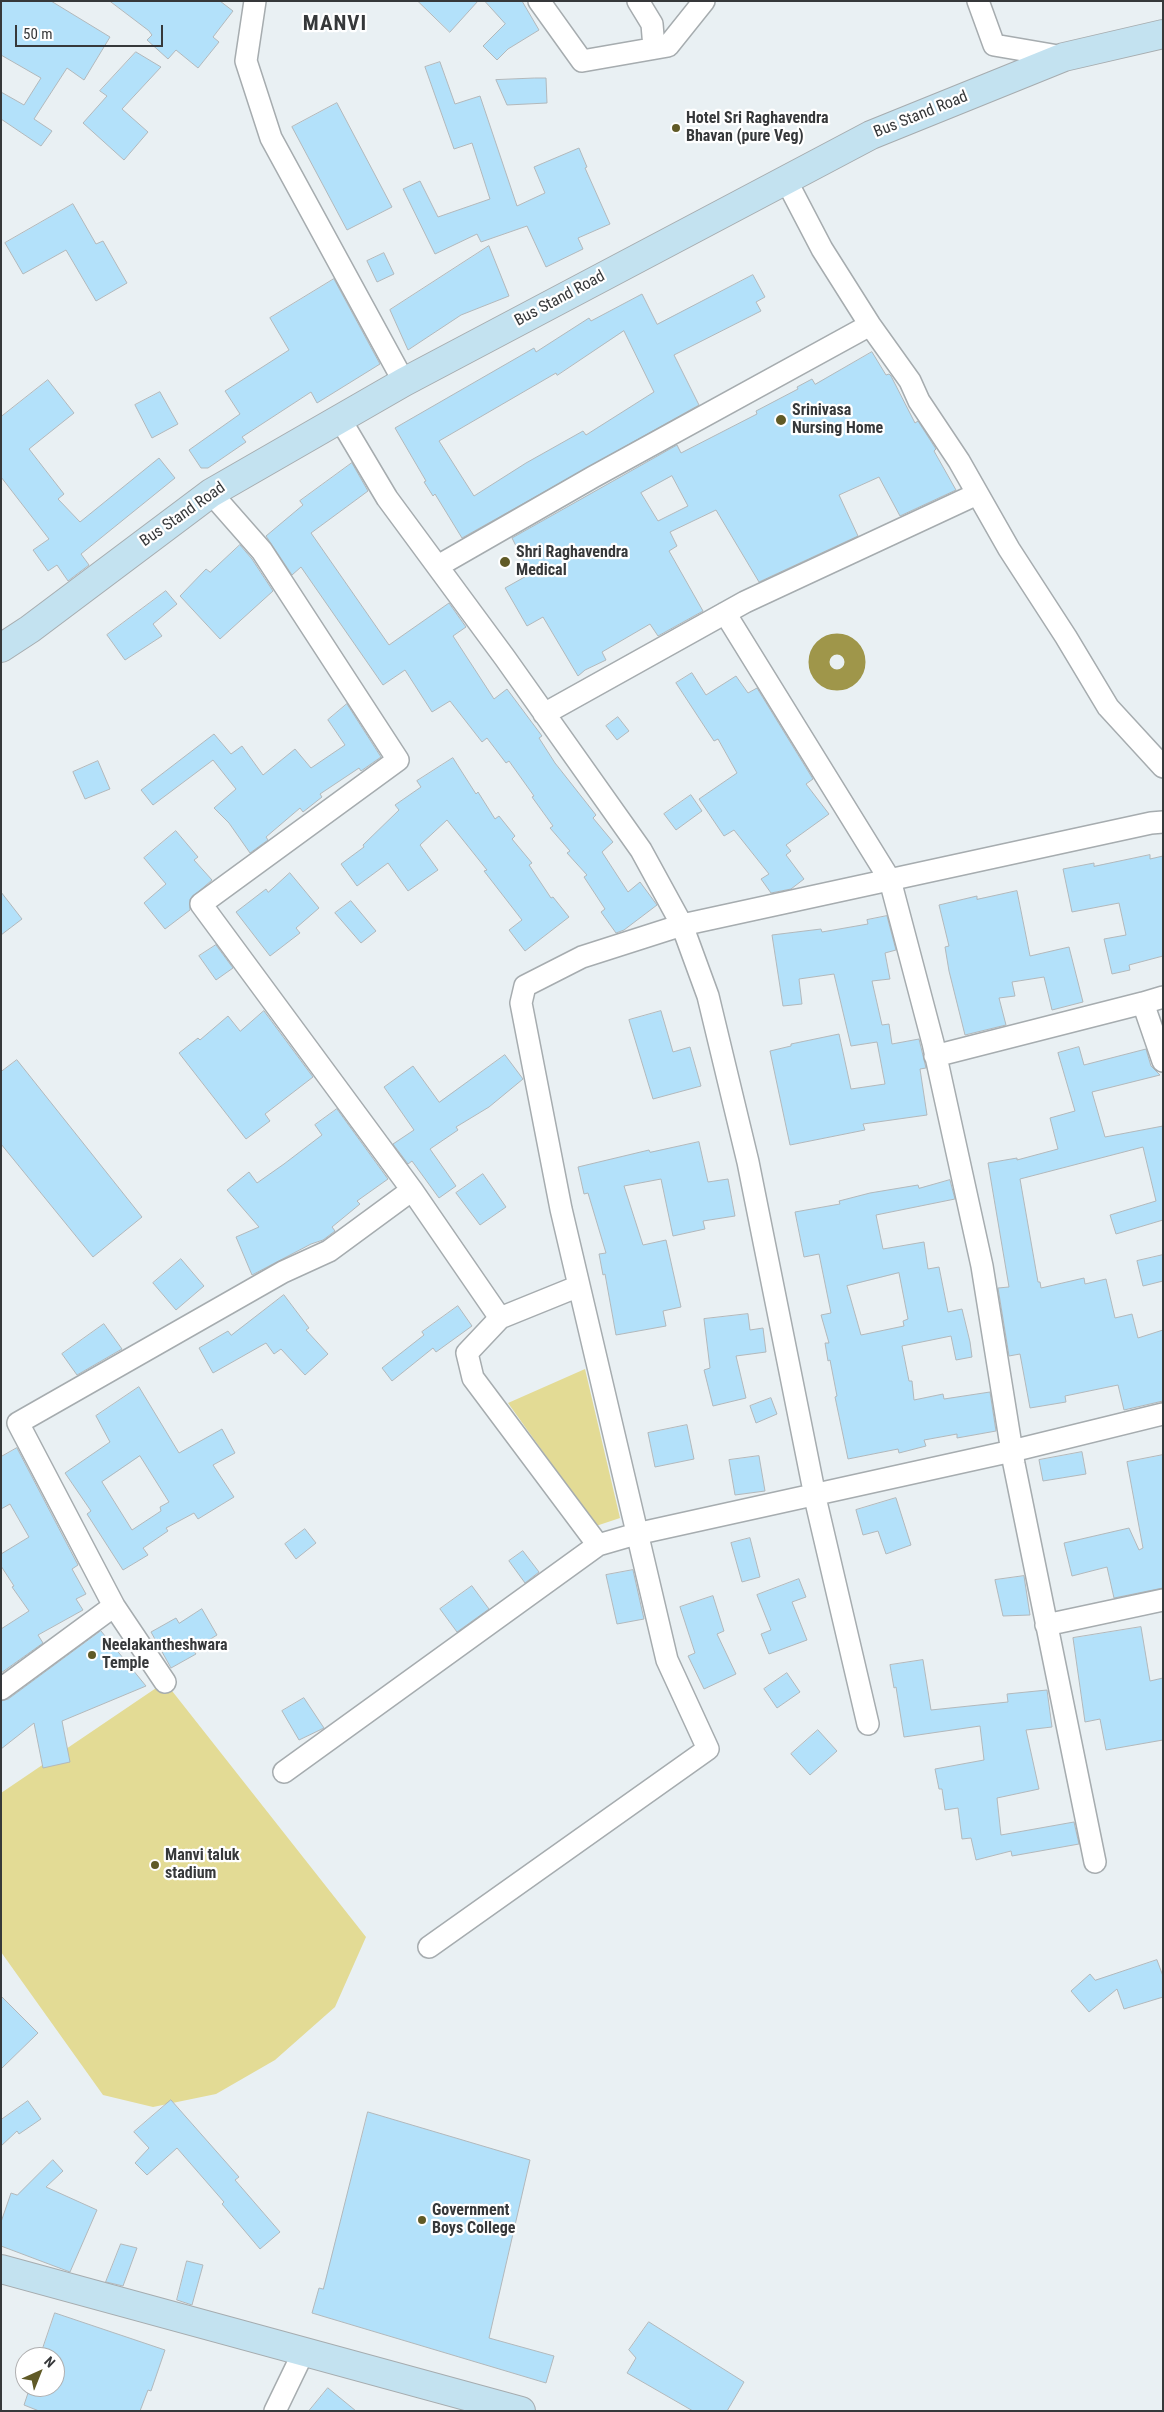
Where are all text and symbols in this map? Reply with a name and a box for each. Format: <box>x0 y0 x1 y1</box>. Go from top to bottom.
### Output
district label: MANVI <box>302 12 368 38</box>
scale bar <box>18 15 165 47</box>
text: 50 m <box>23 25 53 43</box>
street label: Bus Stand Road <box>871 87 971 143</box>
place label: Hotel Sri Raghavendra Bhavan (pure Veg) <box>686 109 829 147</box>
marker: Hotel Sri Raghavendra Bhavan (pure Veg) <box>670 122 682 134</box>
street label: Bus Stand Road <box>512 267 608 331</box>
place label: Srinivasa Nursing Home <box>792 401 883 439</box>
marker: Srinivasa Nursing Home <box>774 413 788 427</box>
street label: Bus Stand Road <box>137 479 229 551</box>
place label: Shri Raghavendra Medical <box>516 543 628 581</box>
marker: Shri Raghavendra Medical <box>498 555 512 569</box>
place label: Neelakantheshwara Temple <box>102 1636 228 1674</box>
marker: Neelakantheshwara Temple <box>86 1649 98 1661</box>
place label: Manvi taluk stadium <box>165 1846 239 1884</box>
marker: Manvi taluk stadium <box>149 1859 161 1871</box>
place label: Government Boys College <box>432 2201 515 2239</box>
marker: Government Boys College <box>416 2214 428 2226</box>
north arrow <box>15 2347 65 2397</box>
text: N <box>41 2353 58 2371</box>

